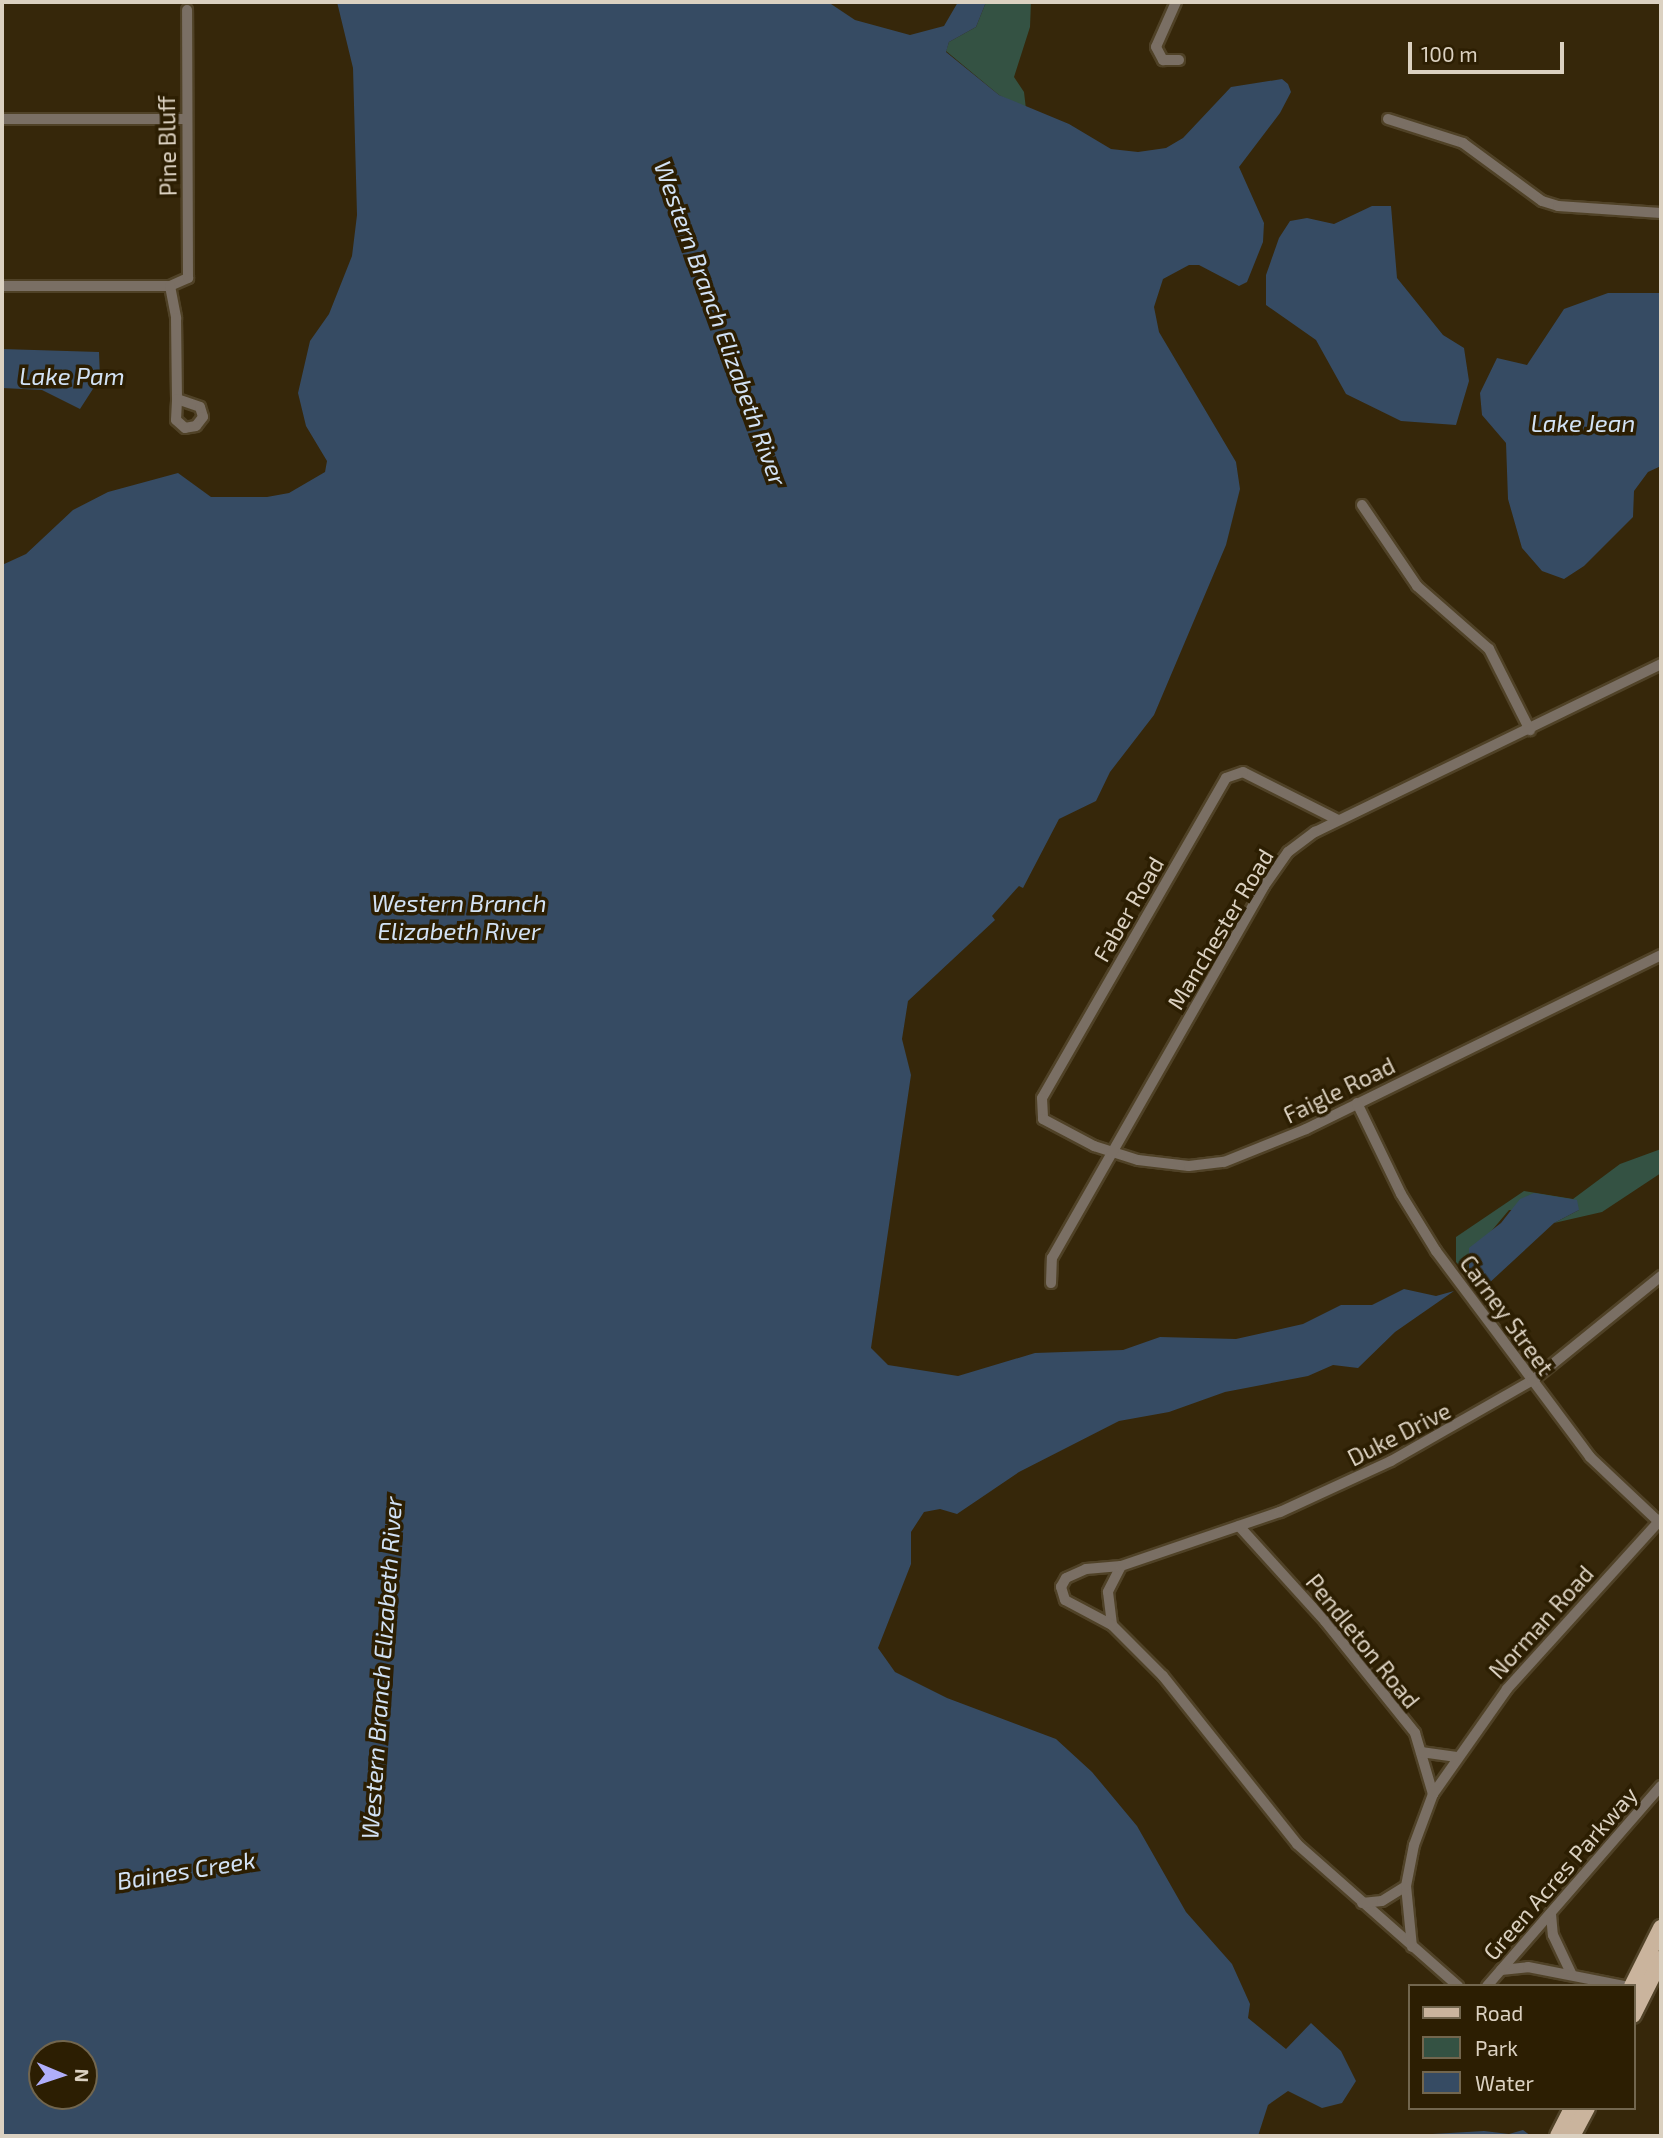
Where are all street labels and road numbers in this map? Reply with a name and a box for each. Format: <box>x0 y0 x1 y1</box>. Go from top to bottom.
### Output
street label: Pine Bluff <box>152 95 182 197</box>
street label: Manchester Road <box>1161 843 1279 1015</box>
street label: Faber Road <box>1087 851 1169 967</box>
street label: Faigle Road <box>1279 1051 1399 1129</box>
street label: Carney Street <box>1454 1250 1560 1380</box>
street label: Duke Drive <box>1343 1396 1455 1472</box>
street label: Norman Road <box>1483 1560 1599 1684</box>
street label: Pendleton Road <box>1300 1568 1426 1714</box>
street label: Green Acres Parkway <box>1477 1781 1643 1965</box>

